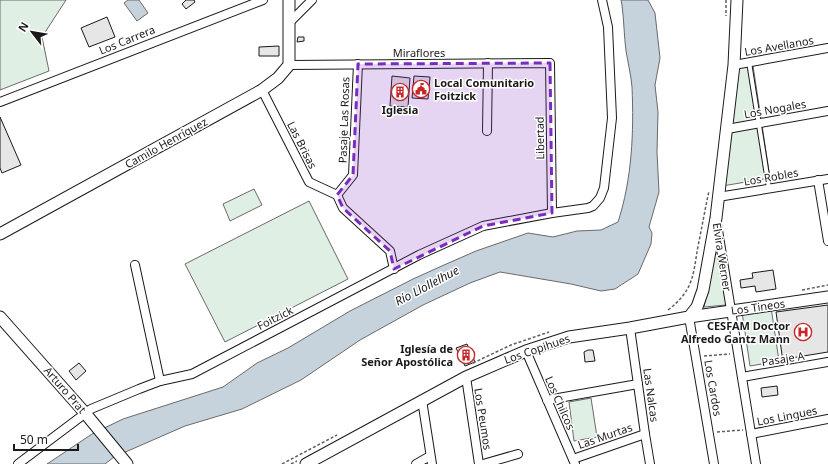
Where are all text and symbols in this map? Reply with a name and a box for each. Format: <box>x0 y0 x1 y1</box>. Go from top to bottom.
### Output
north arrow <box>12 12 52 52</box>
text: N <box>14 19 32 34</box>
street label: Los Carrera <box>97 21 157 58</box>
street label: Los Avellanos <box>743 32 815 59</box>
street label: Miraflores <box>393 45 445 60</box>
place label: Local Comunitario Foitzick <box>434 75 534 103</box>
street label: Pasaje Las Rosas <box>334 77 353 163</box>
public building icon: Local Comunitario Foitzick <box>411 79 431 99</box>
building icon: Iglesia <box>390 82 410 102</box>
street label: Los Nogales <box>743 96 807 121</box>
place label: Iglesia <box>382 102 418 117</box>
street label: Camilo Henríquez <box>122 114 210 171</box>
street label: Libertad <box>532 116 547 160</box>
street label: Las Brisas <box>284 119 321 171</box>
street label: Los Robles <box>742 164 799 189</box>
street label: Elvira Werner <box>710 222 735 293</box>
water label: Río Llollelhue <box>392 261 462 310</box>
street label: Los Tineos <box>730 295 786 318</box>
street label: Foitzick <box>254 302 295 333</box>
place label: CESFAM Doctor Alfredo Gantz Mann <box>681 318 790 346</box>
hospital icon: CESFAM Doctor Alfredo Gantz Mann <box>793 322 813 342</box>
street label: Los Copihues <box>502 330 572 367</box>
place label: Iglesía de Señor Apostólica <box>361 341 453 369</box>
building icon: Iglesía de Señor Apostólica <box>456 345 476 365</box>
street label: Pasaje A <box>760 348 806 369</box>
street label: Los Cardos <box>701 359 726 417</box>
street label: Arturo Prat <box>41 363 90 416</box>
street label: Las Nalcas <box>640 367 663 423</box>
street label: Los Chilcos <box>542 374 579 432</box>
street label: Los Peumos <box>471 387 496 451</box>
street label: Los Lingues <box>756 402 818 429</box>
street label: Las Murtas <box>576 419 634 452</box>
scale bar <box>14 426 78 452</box>
text: 50 m <box>20 431 48 448</box>

